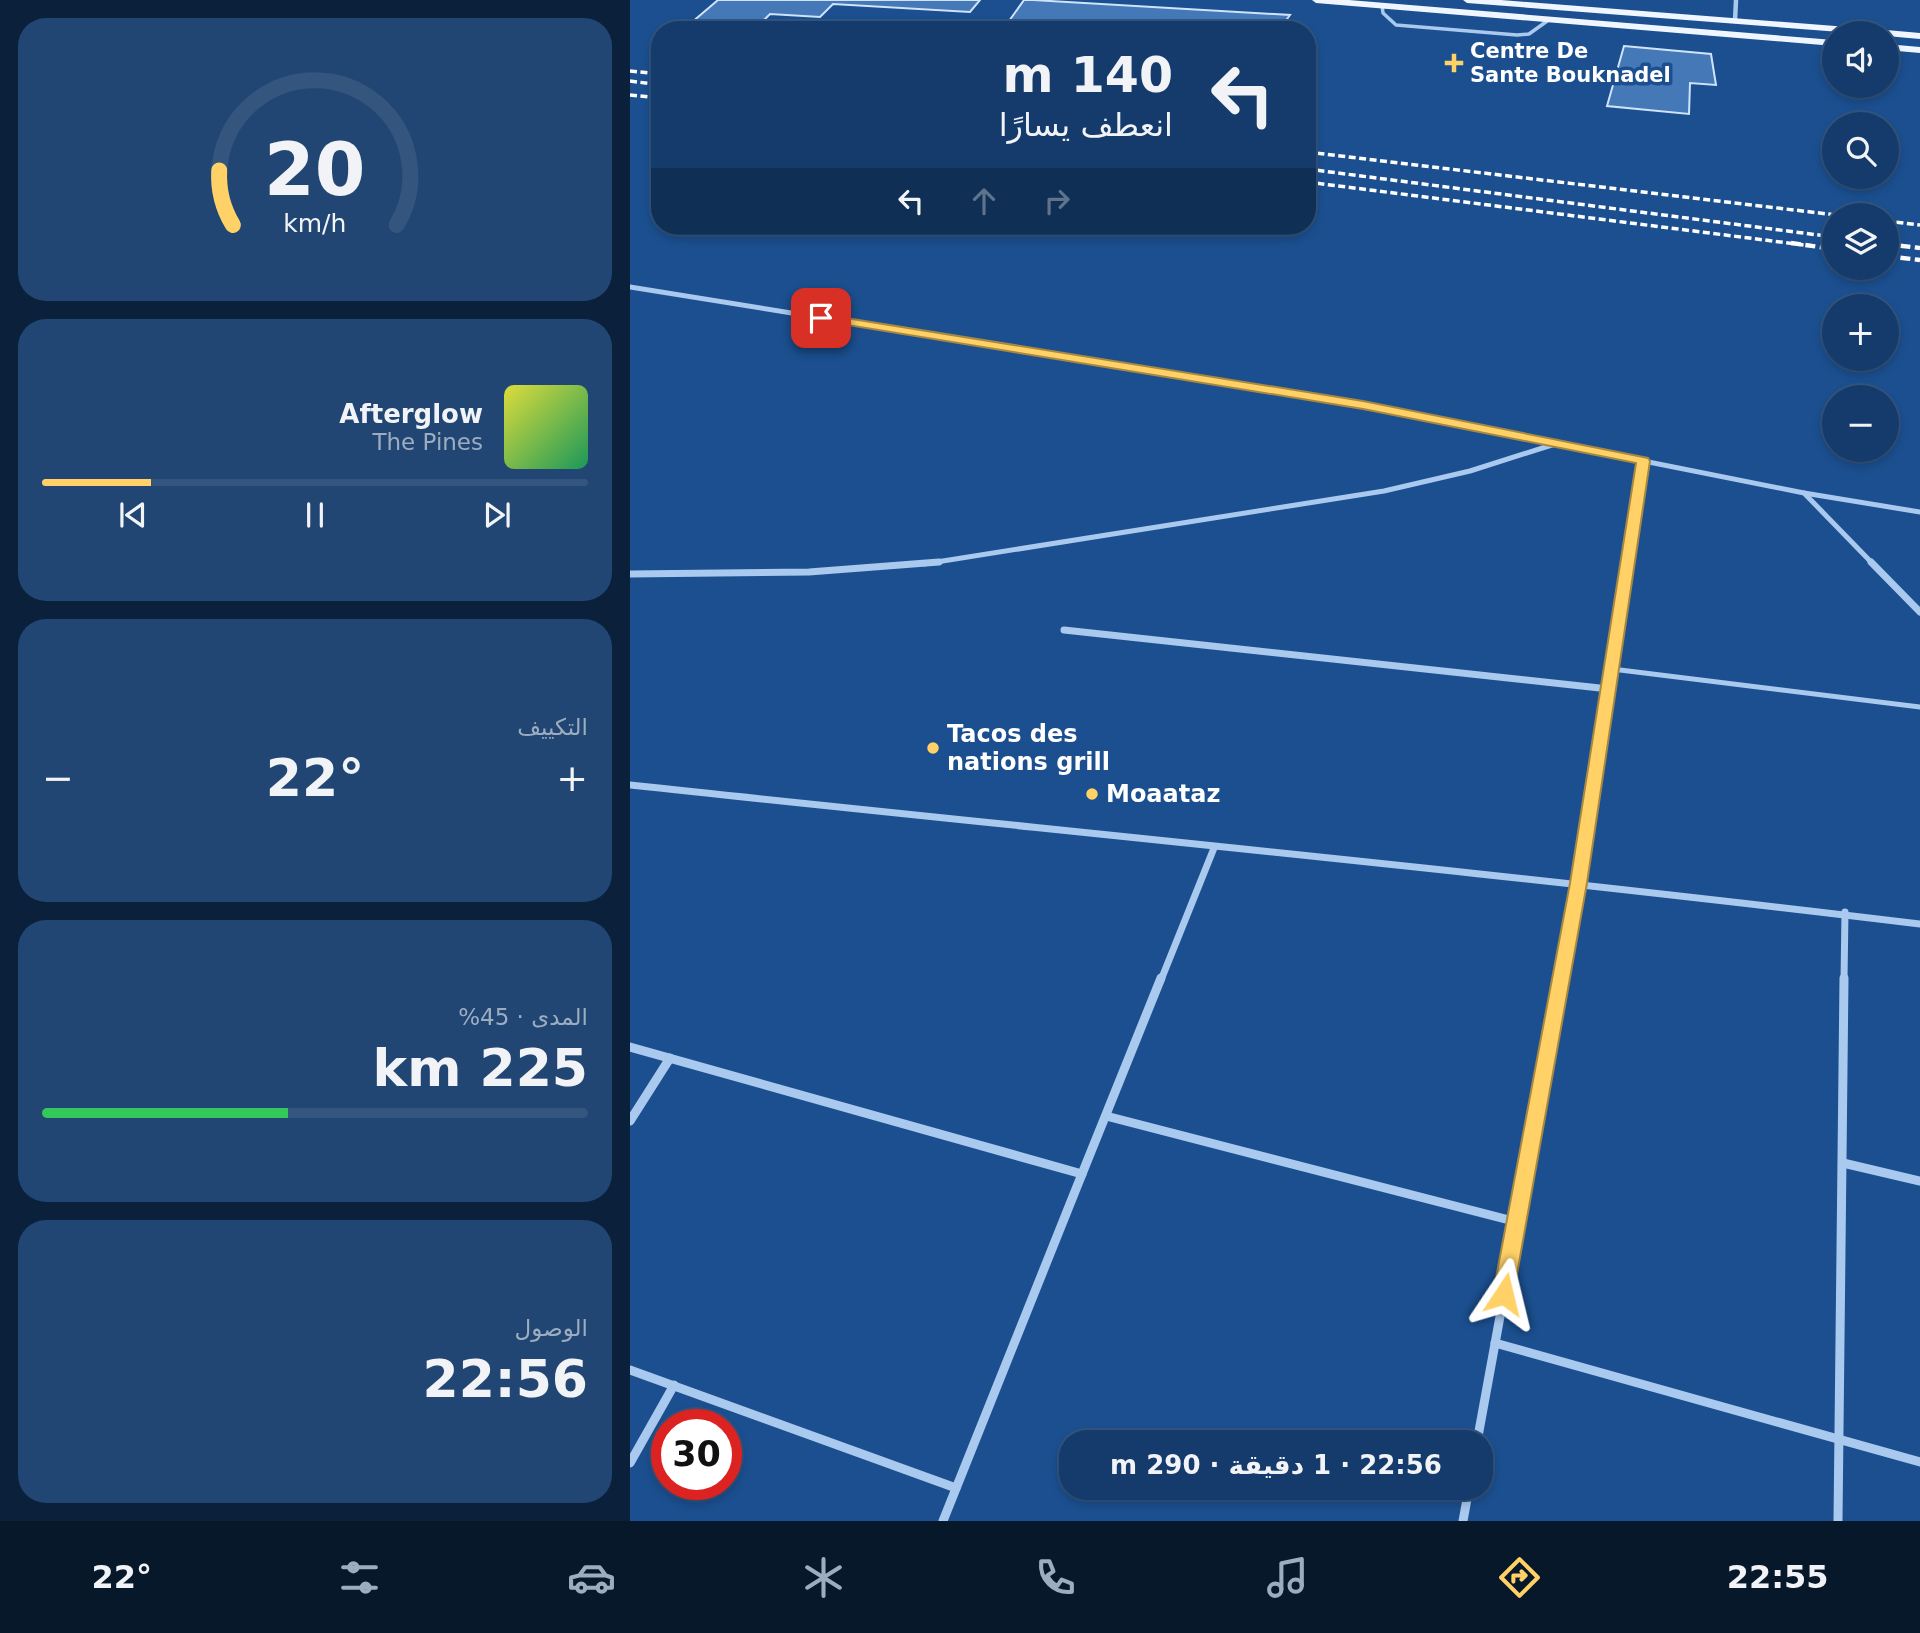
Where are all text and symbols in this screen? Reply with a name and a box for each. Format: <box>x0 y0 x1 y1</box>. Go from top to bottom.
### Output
map controls <box>1822 21 1899 462</box>
button: sound <box>1822 21 1899 98</box>
place label: Centre De Sante Bouknadel <box>1470 39 1671 87</box>
text: 140 m <box>1003 47 1173 104</box>
icon: left <box>1197 49 1288 140</box>
marker: Centre De Sante Bouknadel <box>1444 53 1464 73</box>
text: انعطف يسارًا <box>999 106 1173 144</box>
button: search <box>1822 112 1899 189</box>
text: 20 <box>264 128 366 213</box>
icon: left <box>892 182 930 220</box>
icon: ahead <box>965 182 1003 220</box>
icon: right <box>1038 182 1076 220</box>
button: layers <box>1822 203 1899 280</box>
text: km/h <box>283 209 347 238</box>
pin <box>791 288 851 348</box>
button: + <box>1822 294 1899 371</box>
icon: arrive <box>802 299 840 337</box>
button: − <box>1822 385 1899 462</box>
text: Afterglow <box>339 399 483 429</box>
text: The Pines <box>372 429 483 455</box>
icon: previous <box>114 496 152 534</box>
icon: pause <box>296 496 334 534</box>
icon: next <box>478 496 516 534</box>
text: التكييف <box>517 714 588 740</box>
place label: Tacos des nations grill <box>947 720 1110 776</box>
marker: Tacos des nations grill <box>925 740 941 756</box>
text: 22° <box>266 748 364 808</box>
text: − <box>42 756 74 800</box>
text: + <box>556 756 588 800</box>
place label: Moaataz <box>1106 780 1220 808</box>
marker: Moaataz <box>1084 786 1100 802</box>
text: المدى · 45% <box>458 1004 588 1030</box>
text: 225 km <box>373 1038 588 1098</box>
position arrow <box>1467 1257 1541 1331</box>
text: الوصول <box>515 1315 588 1341</box>
text: 22:56 <box>422 1349 588 1409</box>
speed limit sign: 30 <box>651 1409 742 1500</box>
text: 22:56 · 1 دقيقة · 290 m <box>1110 1450 1442 1480</box>
icon: filters <box>335 1553 384 1602</box>
icon: car <box>567 1553 616 1602</box>
icon: climate <box>799 1553 848 1602</box>
icon: phone <box>1031 1553 1080 1602</box>
icon: music <box>1263 1553 1312 1602</box>
icon: directions <box>1495 1553 1544 1602</box>
text: 22° <box>92 1558 152 1596</box>
text: 22:55 <box>1727 1558 1829 1596</box>

